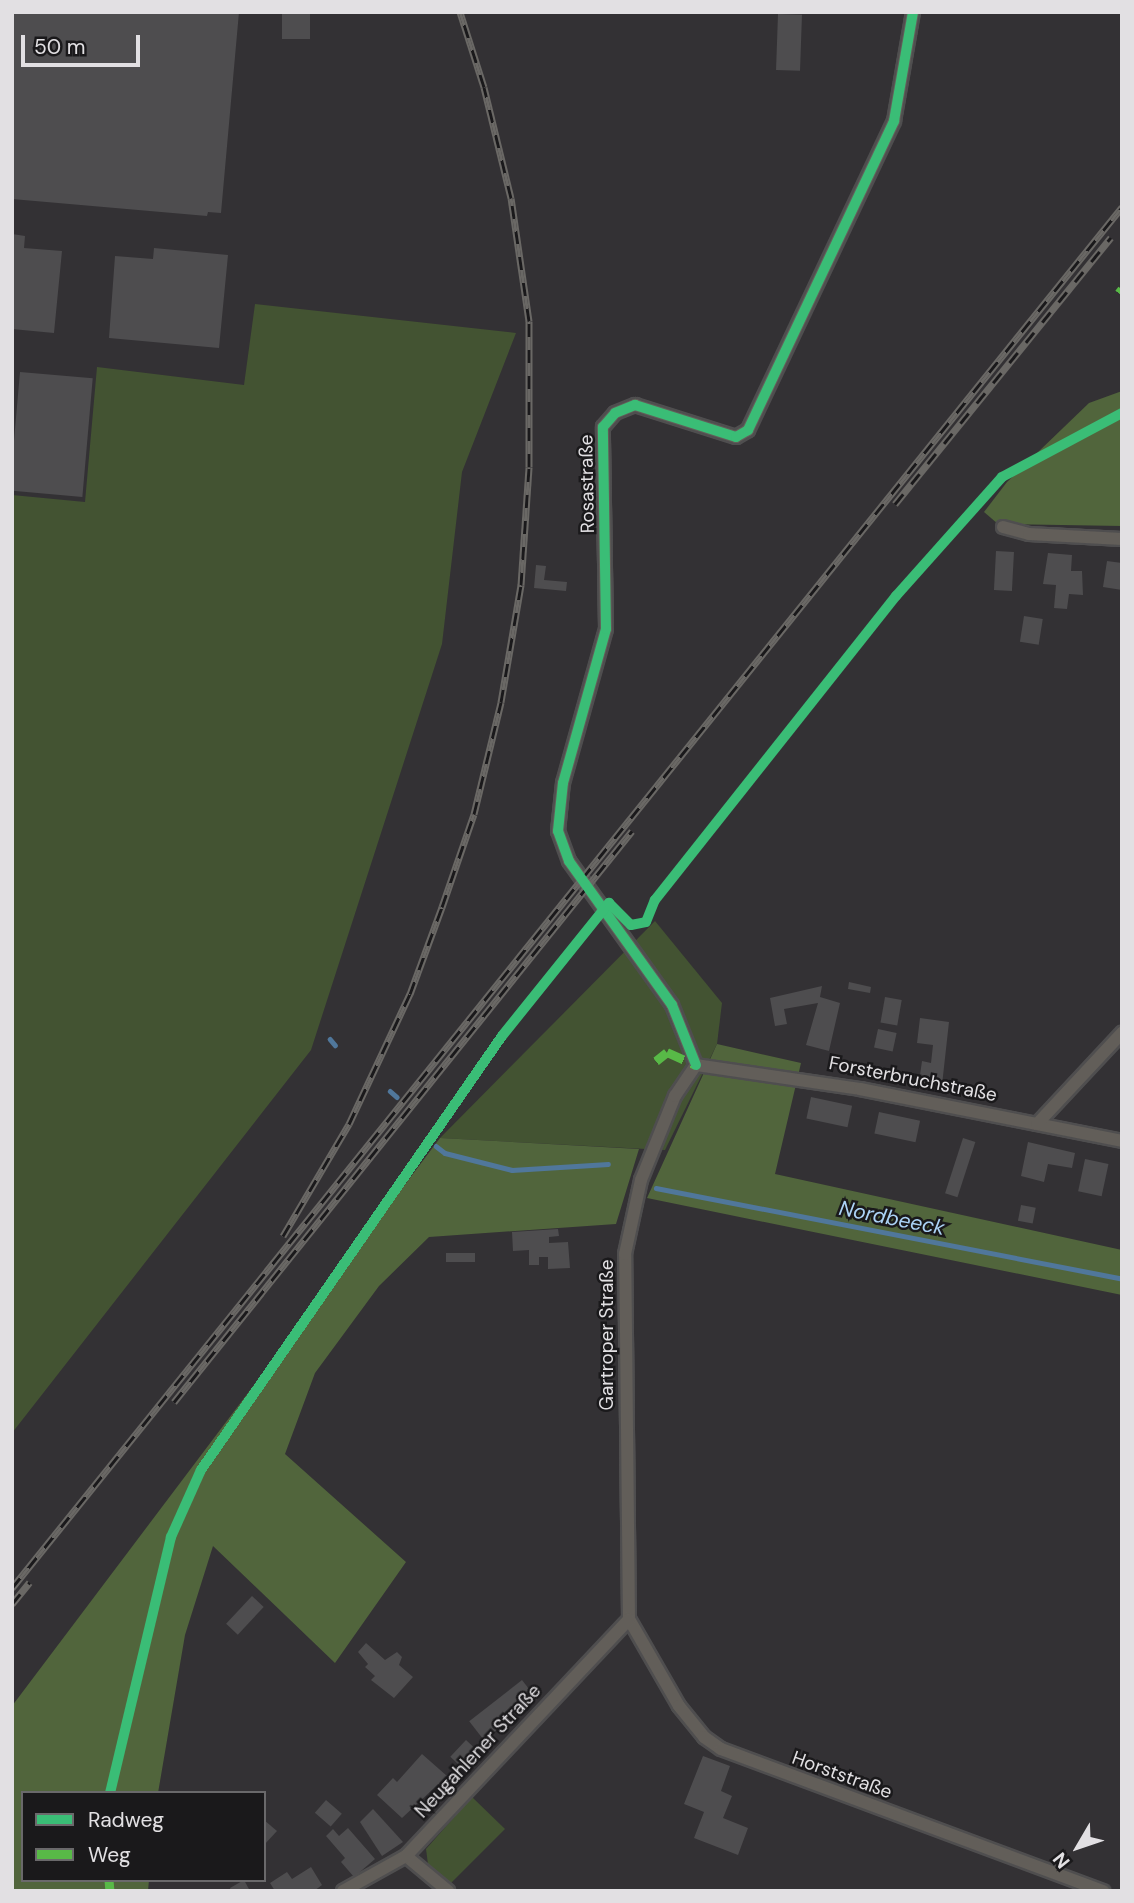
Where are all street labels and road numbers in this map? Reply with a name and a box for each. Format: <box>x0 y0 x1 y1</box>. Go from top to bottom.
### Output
street label: Rosastraße <box>575 434 599 534</box>
street label: Forsterbruchstraße <box>827 1052 999 1106</box>
street label: Gartroper Straße <box>596 1260 618 1410</box>
street label: Neugahlener Straße <box>410 1679 546 1823</box>
street label: Horststraße <box>789 1746 895 1804</box>

